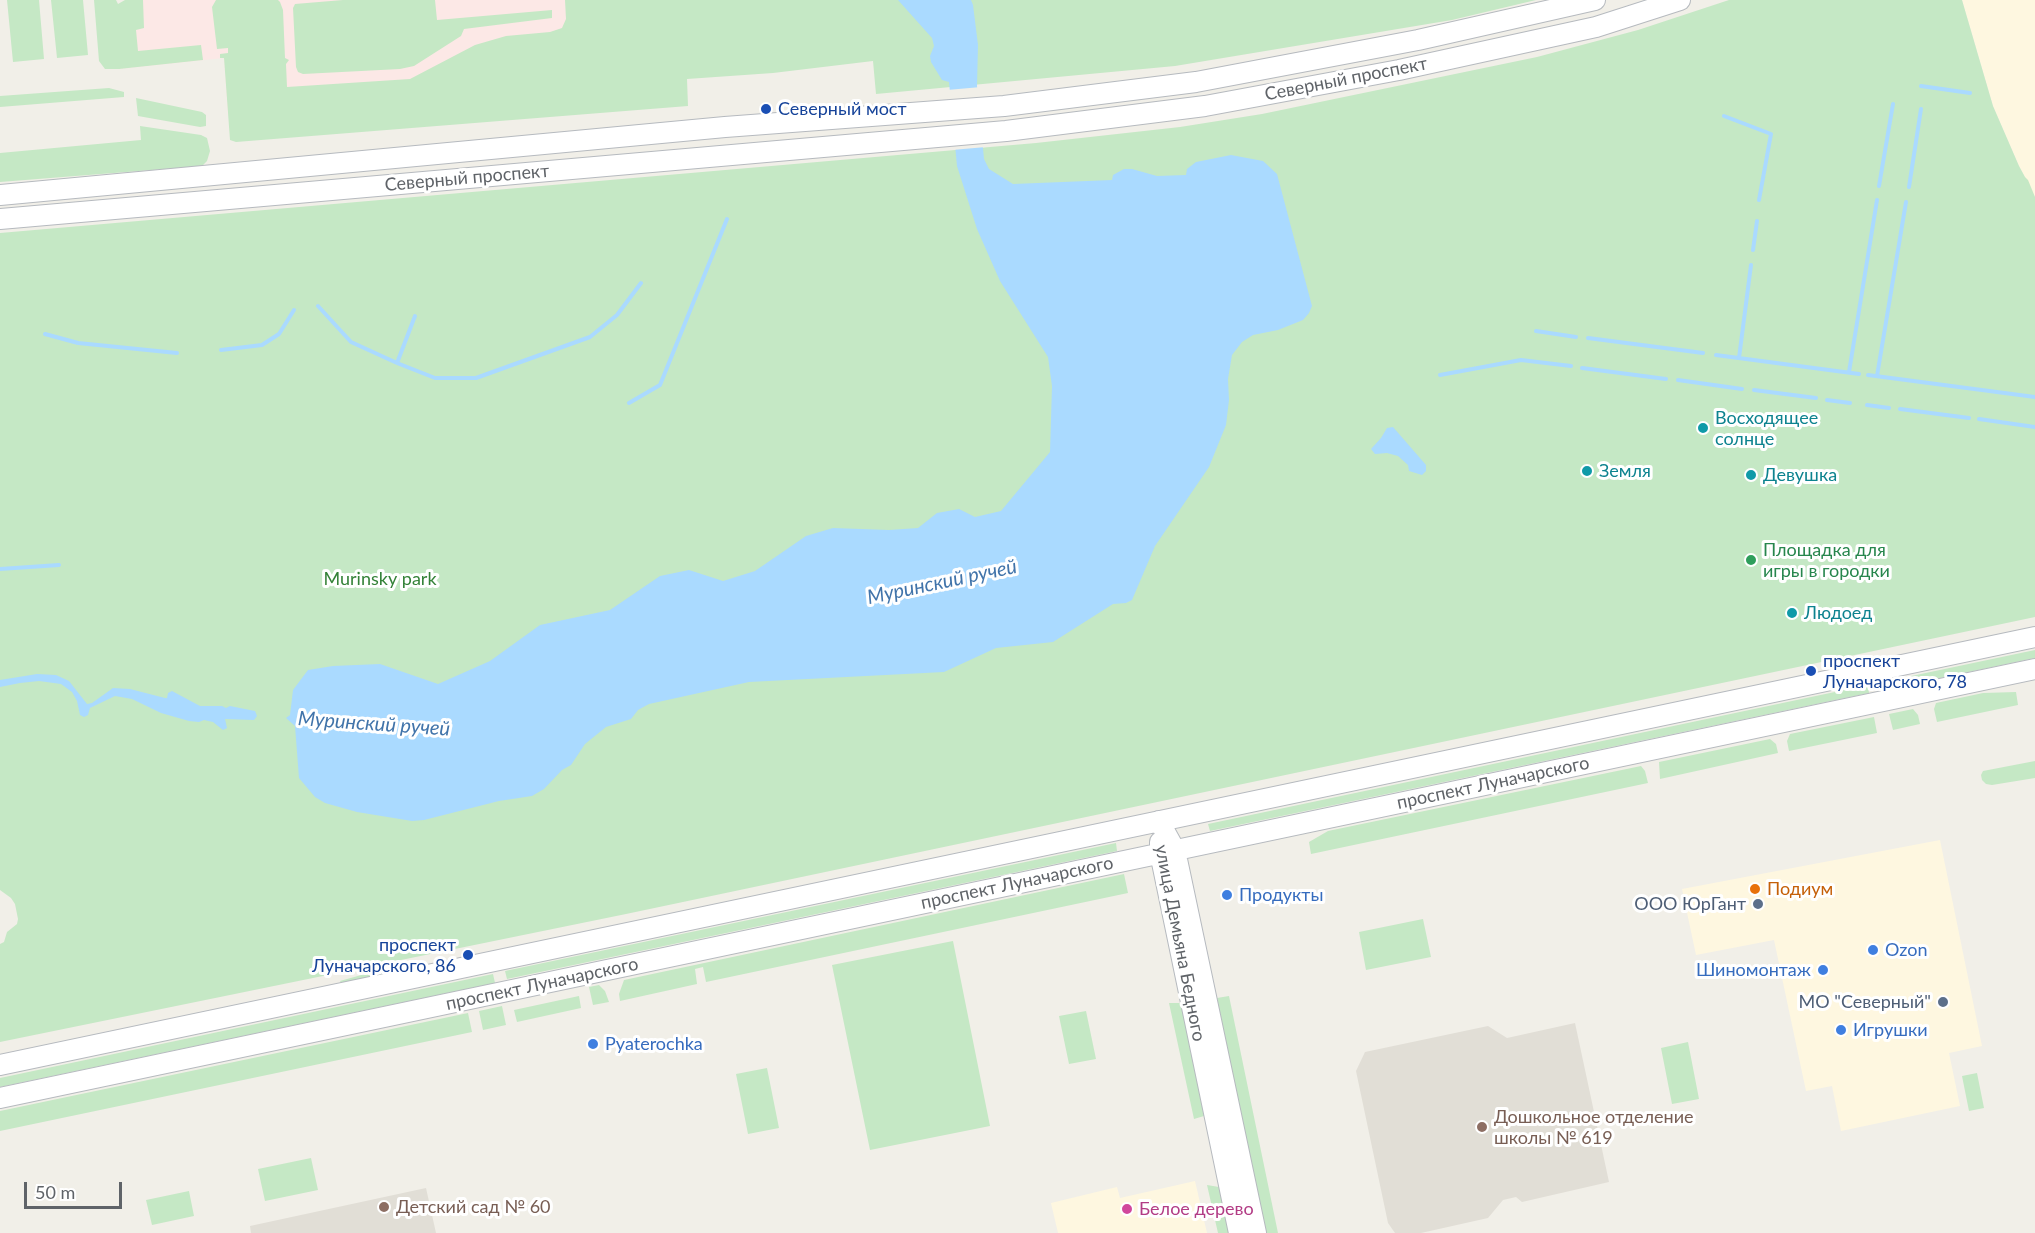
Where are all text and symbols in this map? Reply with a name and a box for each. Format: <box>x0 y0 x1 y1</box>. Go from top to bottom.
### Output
street label: Северный проспект <box>1263 53 1429 105</box>
place label: Северный мост <box>778 98 907 120</box>
marker: Северный мост <box>759 102 773 116</box>
street label: Северный проспект <box>384 160 550 196</box>
place label: Восходящее солнце <box>1715 407 1818 450</box>
marker: Восходящее солнце <box>1696 421 1710 435</box>
place label: Земля <box>1599 460 1651 482</box>
marker: Земля <box>1580 464 1594 478</box>
place label: Девушка <box>1763 464 1837 486</box>
marker: Девушка <box>1744 468 1758 482</box>
place label: Площадка для игры в городки <box>1763 539 1890 582</box>
marker: Площадка для игры в городки <box>1744 553 1758 567</box>
water label: Муринский ручей <box>865 554 1019 610</box>
park label: Murinsky park <box>323 568 437 590</box>
place label: Людоед <box>1804 602 1872 624</box>
marker: Людоед <box>1785 606 1799 620</box>
place label: проспект Луначарского, 78 <box>1823 650 1967 692</box>
marker: проспект Луначарского, 78 <box>1804 664 1818 678</box>
water label: Муринский ручей <box>297 707 451 741</box>
street label: проспект Луначарского <box>1395 752 1591 814</box>
street label: улица Демьяна Бедного <box>1150 843 1210 1043</box>
street label: проспект Луначарского <box>919 852 1115 914</box>
place label: Подиум <box>1767 878 1833 900</box>
marker: Подиум <box>1748 882 1762 896</box>
place label: Продукты <box>1239 884 1323 906</box>
marker: Продукты <box>1220 888 1234 902</box>
place label: ООО ЮрГант <box>1634 893 1746 915</box>
marker: ООО ЮрГант <box>1751 897 1765 911</box>
place label: проспект Луначарского, 86 <box>312 934 456 976</box>
place label: Ozon <box>1885 939 1927 961</box>
marker: Ozon <box>1866 943 1880 957</box>
marker: проспект Луначарского, 86 <box>461 948 475 962</box>
street label: проспект Луначарского <box>444 953 640 1015</box>
place label: Шиномонтаж <box>1696 959 1811 981</box>
marker: Шиномонтаж <box>1816 963 1830 977</box>
place label: МО "Северный" <box>1799 991 1931 1013</box>
marker: МО "Северный" <box>1936 995 1950 1009</box>
place label: Игрушки <box>1853 1019 1928 1041</box>
marker: Игрушки <box>1834 1023 1848 1037</box>
place label: Pyaterochka <box>605 1033 703 1055</box>
marker: Pyaterochka <box>586 1037 600 1051</box>
place label: Дошкольное отделение школы № 619 <box>1494 1106 1694 1148</box>
marker: Дошкольное отделение школы № 619 <box>1475 1120 1489 1134</box>
scale bar <box>27 1170 124 1208</box>
text: 50 m <box>35 1181 75 1203</box>
place label: Детский сад № 60 <box>396 1196 551 1218</box>
place label: Белое дерево <box>1139 1198 1254 1220</box>
marker: Детский сад № 60 <box>377 1200 391 1214</box>
marker: Белое дерево <box>1120 1202 1134 1216</box>

